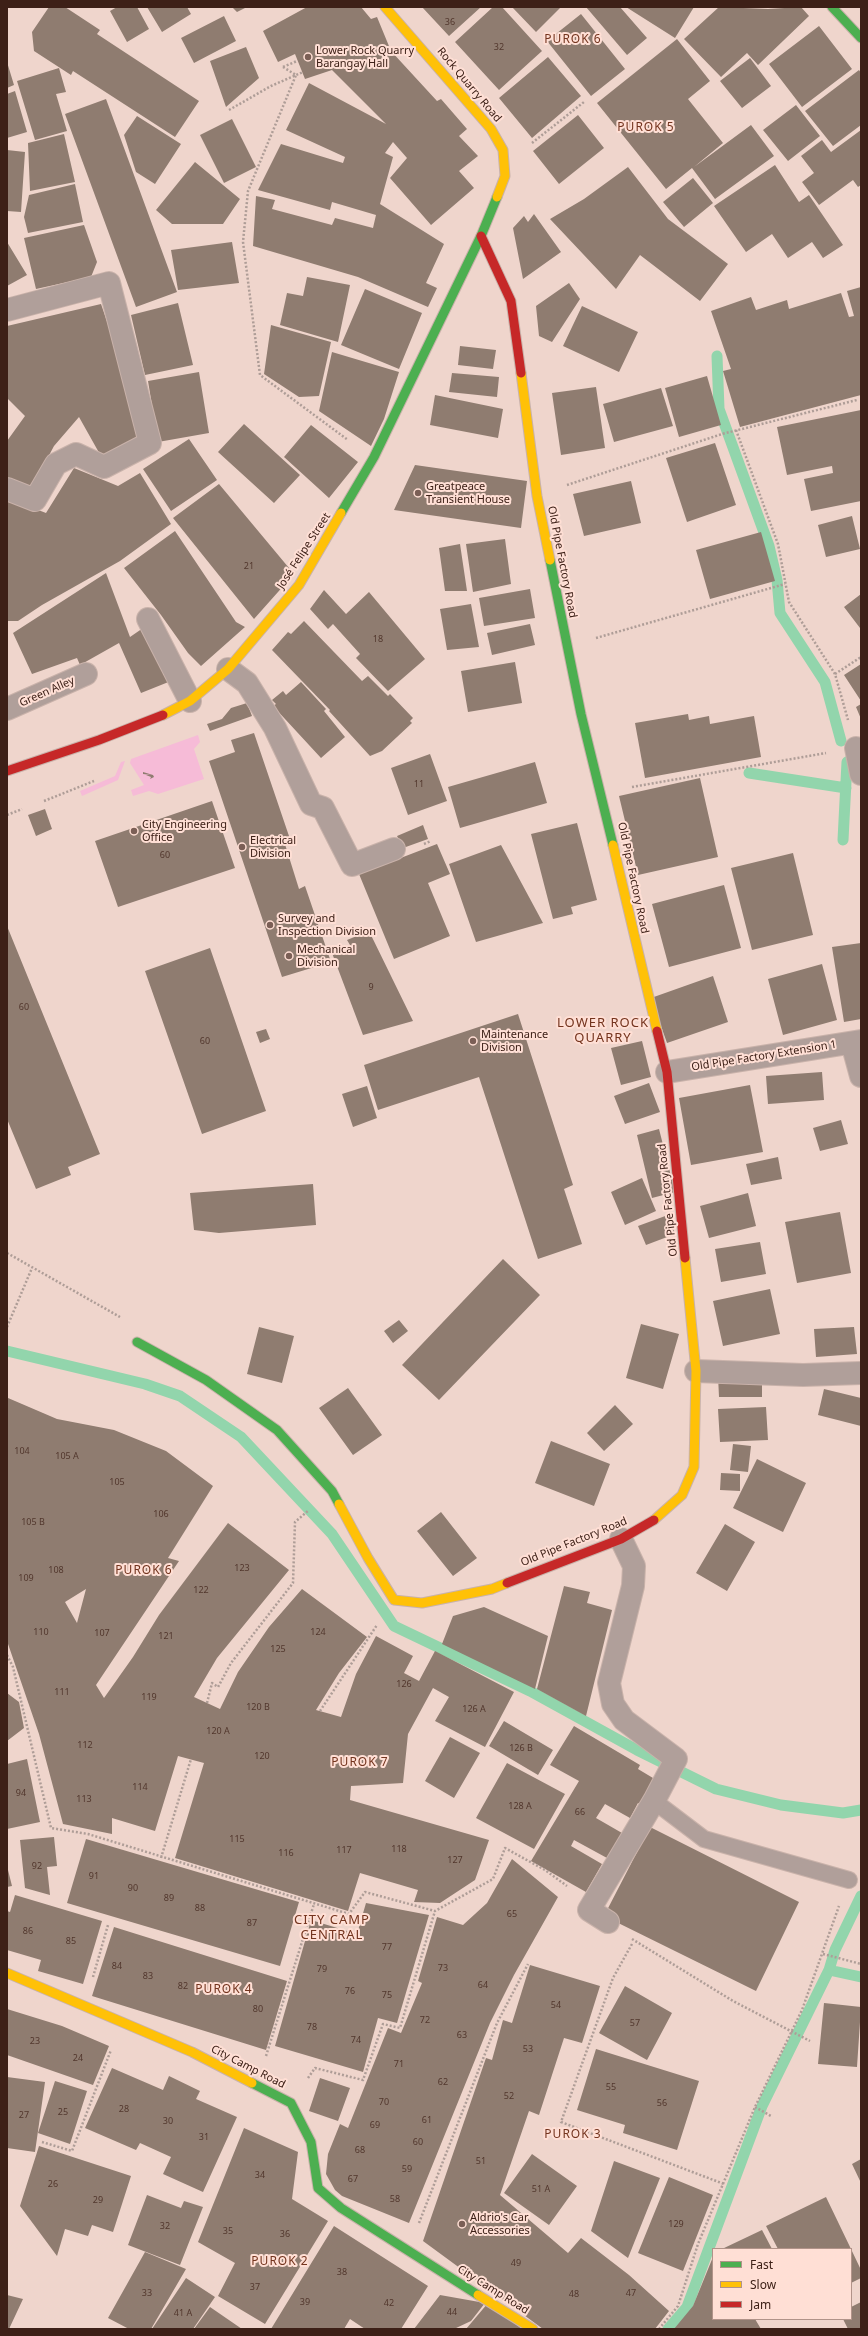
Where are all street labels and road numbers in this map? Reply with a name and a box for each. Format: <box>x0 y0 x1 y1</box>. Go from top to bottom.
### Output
street label: Rock Quarry Road <box>434 45 504 125</box>
street label: Old Pipe Factory Road <box>545 505 579 619</box>
street label: José Felipe Street <box>274 510 334 592</box>
street label: Green Alley <box>18 674 76 710</box>
street label: Old Pipe Factory Road <box>615 821 651 935</box>
street label: Old Pipe Factory Extension 1 <box>690 1038 838 1074</box>
street label: Old Pipe Factory Road <box>655 1143 681 1257</box>
street label: Old Pipe Factory Road <box>519 1515 629 1569</box>
street label: City Camp Road <box>209 2043 287 2091</box>
street label: City Camp Road <box>455 2263 531 2317</box>

